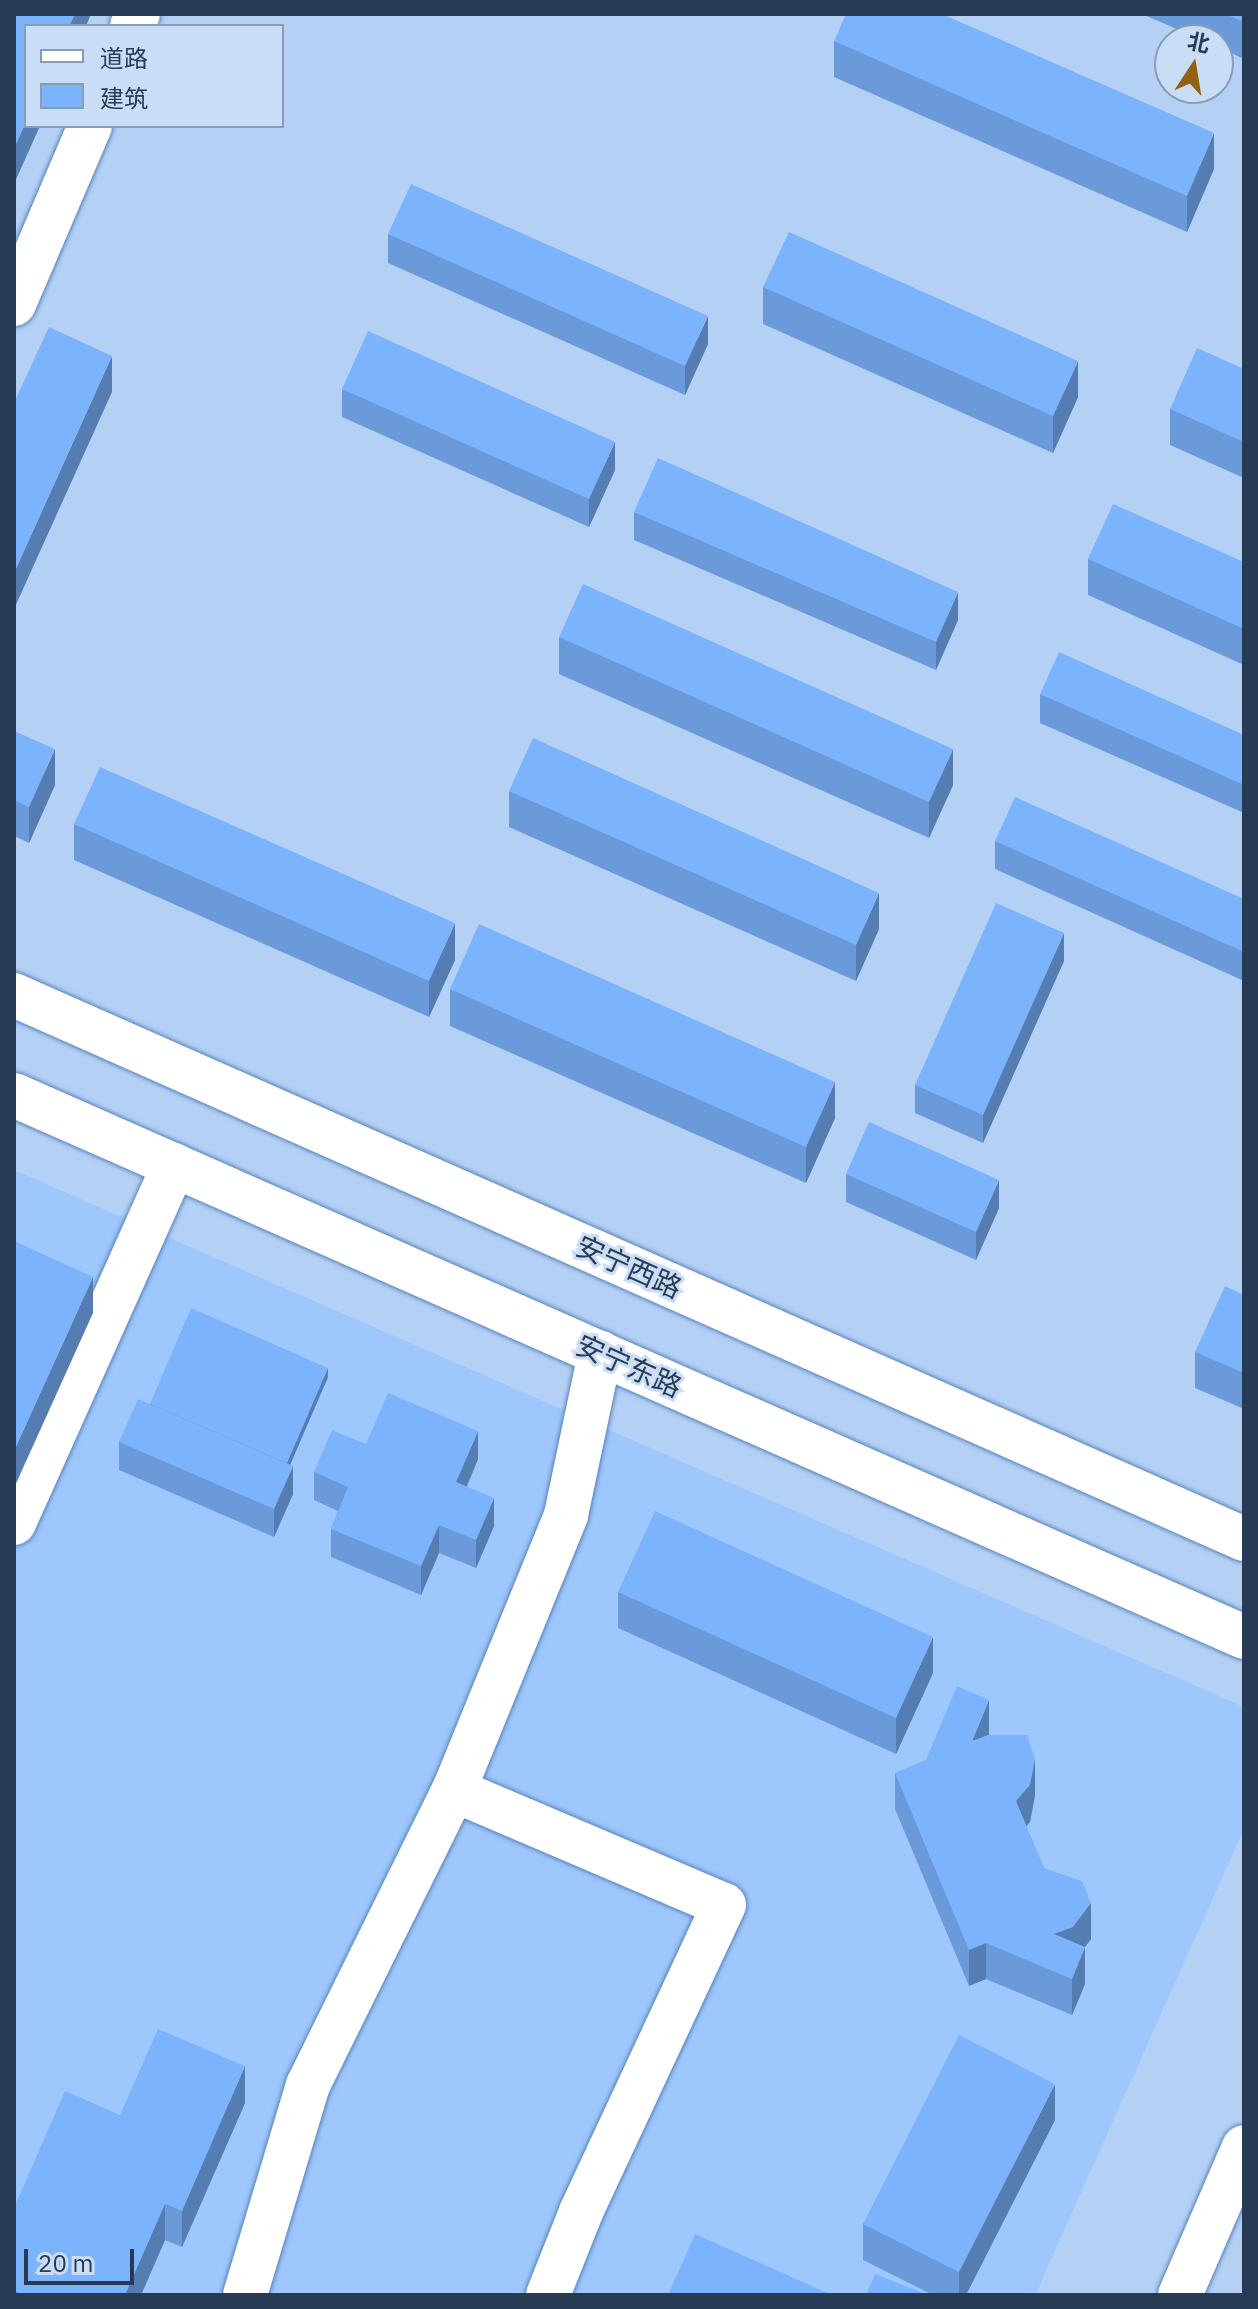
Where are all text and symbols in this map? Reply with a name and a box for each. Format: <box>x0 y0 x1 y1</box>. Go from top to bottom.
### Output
legend <box>24 24 284 128</box>
north arrow <box>1154 24 1234 104</box>
text: 北 <box>1185 26 1212 58</box>
text: 道路 <box>100 42 148 74</box>
text: 建筑 <box>100 82 148 114</box>
street label: 安宁西路 <box>571 1229 687 1305</box>
street label: 安宁东路 <box>571 1328 687 1404</box>
scale bar <box>28 2233 138 2283</box>
text: 20 m <box>38 2247 93 2279</box>

